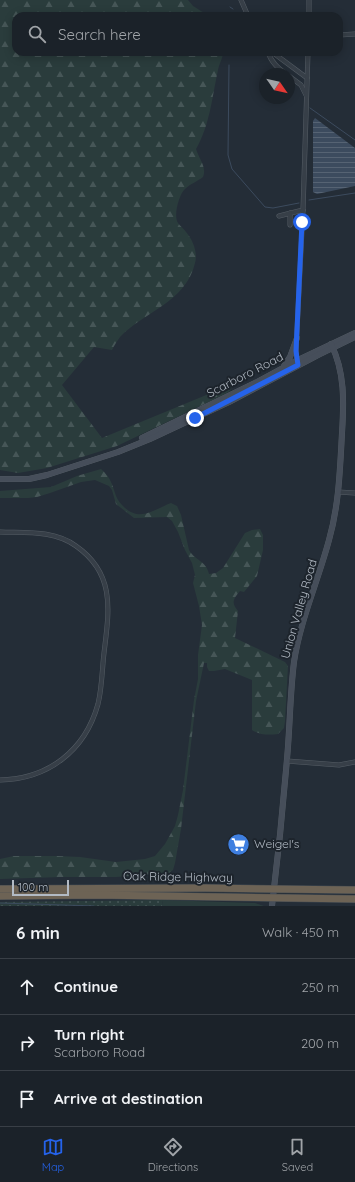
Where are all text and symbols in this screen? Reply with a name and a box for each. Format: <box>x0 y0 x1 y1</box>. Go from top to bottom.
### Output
search box <box>12 12 343 56</box>
icon: search <box>26 23 48 45</box>
text: Search here <box>58 25 141 44</box>
north arrow <box>259 68 295 104</box>
route start <box>293 213 311 231</box>
street label: Scarboro Road <box>204 349 286 400</box>
route end <box>186 409 204 427</box>
street label: Union Valley Road <box>277 557 320 660</box>
supermarket icon: Weigel's <box>226 831 252 857</box>
place label: Weigel's <box>254 836 300 851</box>
street label: Oak Ridge Highway <box>123 868 233 885</box>
scale bar <box>12 878 69 897</box>
text: 100 m <box>18 880 48 894</box>
text: 6 min <box>16 922 60 943</box>
text: Walk · 450 m <box>262 924 339 940</box>
icon: ahead <box>16 976 38 998</box>
text: Continue <box>54 977 118 996</box>
text: 250 m <box>302 979 339 995</box>
text: Turn right <box>54 1025 125 1044</box>
icon: right <box>16 1032 38 1054</box>
text: 200 m <box>301 1035 339 1051</box>
text: Scarboro Road <box>54 1044 145 1060</box>
icon: arrive <box>16 1088 38 1110</box>
text: Arrive at destination <box>54 1089 203 1108</box>
tab: Map <box>42 1136 64 1174</box>
tab: Directions <box>148 1136 198 1174</box>
tab: Saved <box>282 1136 313 1174</box>

